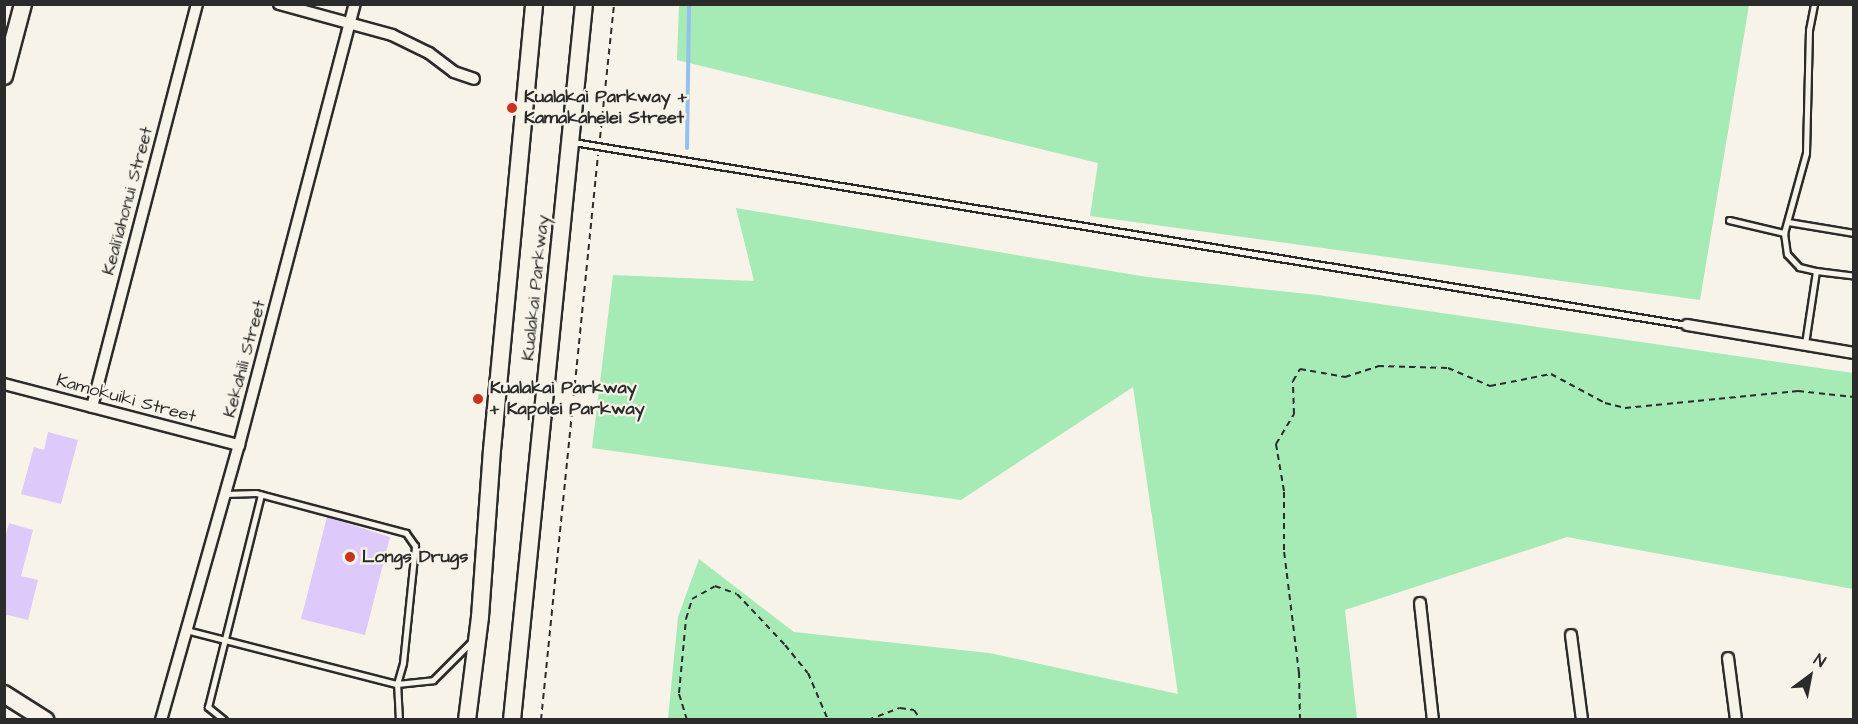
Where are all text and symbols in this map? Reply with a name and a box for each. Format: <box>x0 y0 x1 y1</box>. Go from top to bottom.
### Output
place label: Kualakai Parkway + Kamakahelei Street <box>524 87 687 130</box>
marker: Kualakai Parkway + Kamakahelei Street <box>505 101 519 115</box>
street label: Keali'iahonui Street <box>98 124 158 278</box>
street label: Kualakai Parkway <box>518 214 554 362</box>
street label: Kekahili Street <box>219 298 271 420</box>
street label: Kamokuiki Street <box>54 370 198 428</box>
place label: Kualakai Parkway + Kapolei Parkway <box>490 378 645 420</box>
marker: Kualakai Parkway + Kapolei Parkway <box>471 392 485 406</box>
place label: Longs Drugs <box>362 546 468 568</box>
marker: Longs Drugs <box>343 550 357 564</box>
north arrow <box>1780 646 1840 706</box>
text: N <box>1809 649 1830 673</box>

